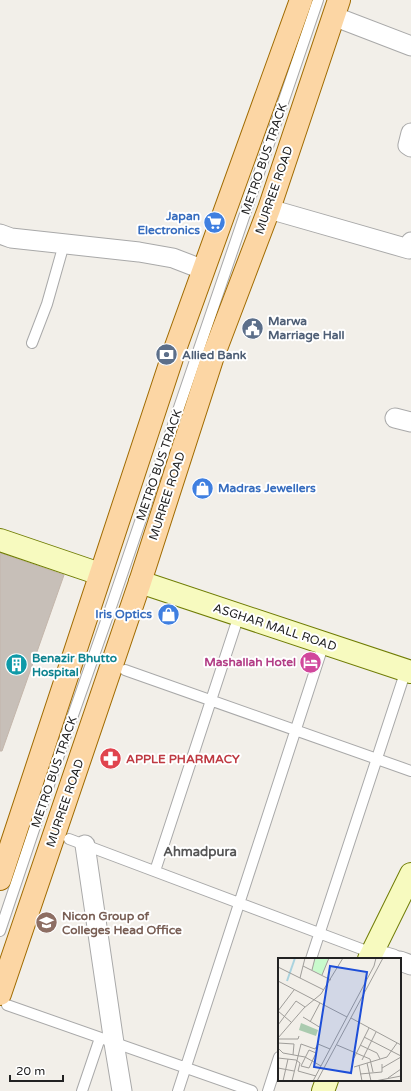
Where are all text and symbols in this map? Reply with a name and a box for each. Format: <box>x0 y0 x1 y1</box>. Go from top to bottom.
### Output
street label: METRO BUS TRACK <box>238 101 290 217</box>
street label: MURREE ROAD <box>252 144 296 236</box>
place label: Japan Electronics <box>137 209 200 237</box>
supermarket icon: Japan Electronics <box>202 210 228 236</box>
place label: Marwa Marriage Hall <box>268 314 345 343</box>
public building icon: Marwa Marriage Hall <box>240 315 266 341</box>
bank icon: Allied Bank <box>153 342 179 368</box>
place label: Allied Bank <box>182 348 247 362</box>
street label: METRO BUS TRACK <box>133 407 185 523</box>
street label: MURREE ROAD <box>146 450 188 542</box>
shop icon: Madras Jewellers <box>190 475 216 501</box>
place label: Madras Jewellers <box>218 481 316 495</box>
street label: ASGHAR MALL ROAD <box>212 600 338 654</box>
shop icon: Iris Optics <box>155 601 181 627</box>
place label: Iris Optics <box>95 607 152 622</box>
hotel icon: Mashallah Hotel <box>298 649 324 675</box>
place label: Benazir Bhutto Hospital <box>32 651 117 680</box>
building icon: Benazir Bhutto Hospital <box>3 652 29 678</box>
place label: Mashallah Hotel <box>204 655 296 669</box>
street label: METRO BUS TRACK <box>28 714 80 830</box>
pharmacy icon: APPLE PHARMACY <box>98 746 124 772</box>
place label: APPLE PHARMACY <box>126 752 240 766</box>
street label: MURREE ROAD <box>43 757 87 849</box>
district label: Ahmadpura <box>163 844 237 860</box>
place label: Nicon Group of Colleges Head Office <box>62 909 182 938</box>
school or university icon: Nicon Group of Colleges Head Office <box>33 910 59 936</box>
inset map <box>278 958 401 1081</box>
scale bar <box>10 1057 63 1083</box>
text: 20 m <box>16 1064 45 1078</box>

